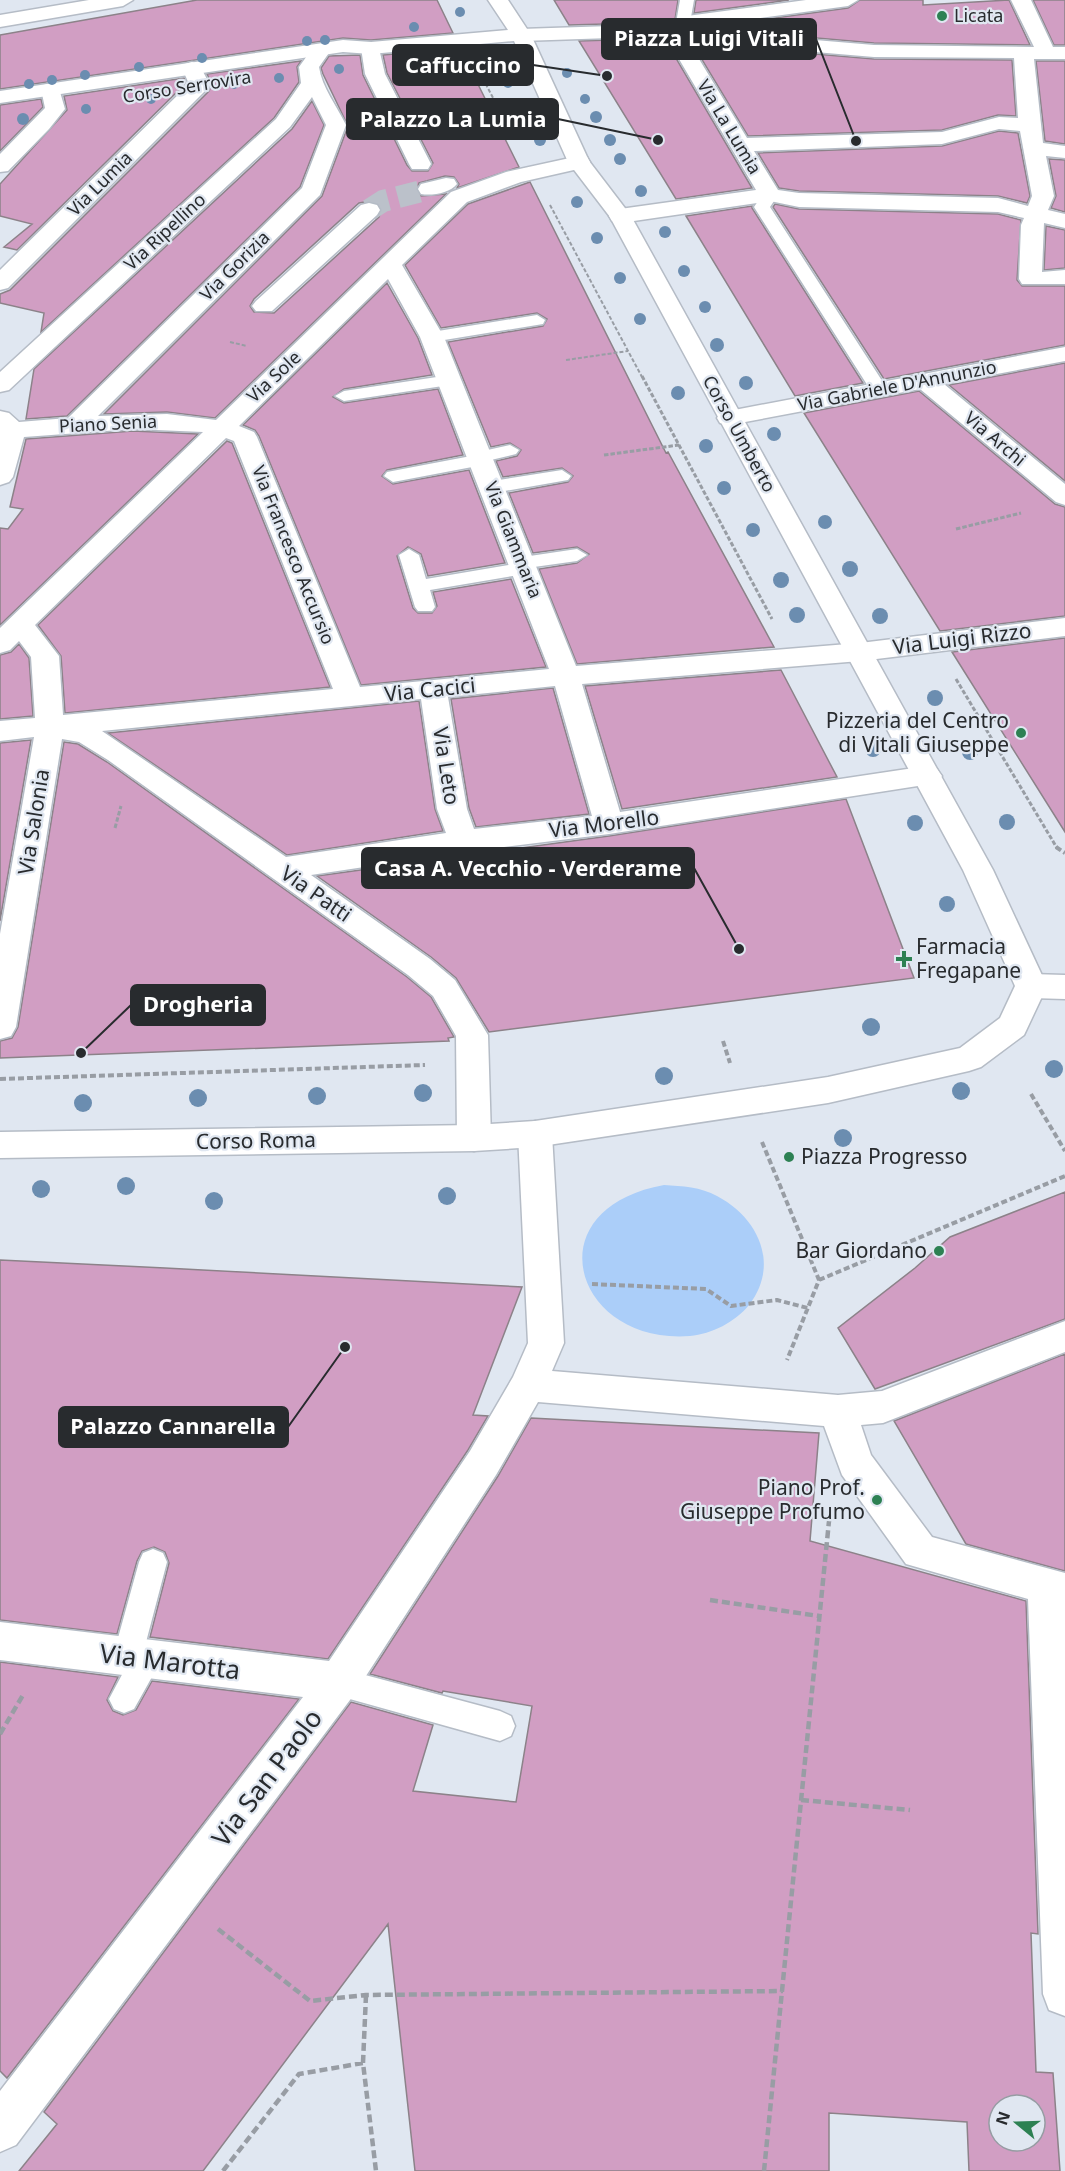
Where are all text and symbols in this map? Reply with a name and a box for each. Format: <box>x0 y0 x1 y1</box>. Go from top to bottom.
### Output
place label: Licata <box>954 3 1003 27</box>
marker: Licata <box>935 9 949 23</box>
callout: Piazza Luigi Vitali <box>602 19 816 59</box>
text: Piazza Luigi Vitali <box>614 22 804 52</box>
callout: Caffuccino <box>393 45 533 85</box>
text: Caffuccino <box>405 49 521 79</box>
street label: Corso Serrovira <box>121 64 253 108</box>
street label: Via La Lumia <box>692 75 768 178</box>
callout: Palazzo La Lumia <box>347 99 558 139</box>
text: Palazzo La Lumia <box>360 103 546 133</box>
street label: Via Lumia <box>62 146 137 221</box>
street label: Via Ripellino <box>118 187 210 275</box>
street label: Via Gorizia <box>194 225 274 305</box>
street label: Via Sole <box>241 345 306 407</box>
street label: Via Gabriele D'Annunzio <box>795 354 998 416</box>
street label: Corso Umberto <box>698 371 782 496</box>
street label: Via Archi <box>960 406 1031 471</box>
street label: Piano Senia <box>58 408 158 438</box>
street label: Via Francesco Accursio <box>247 462 341 648</box>
street label: Via Giammaria <box>480 478 548 602</box>
street label: Via Luigi Rizzo <box>891 616 1033 660</box>
street label: Via Cacici <box>383 670 477 708</box>
place label: Pizzeria del Centro di Vitali Giuseppe <box>826 706 1009 758</box>
street label: Via Leto <box>427 725 467 807</box>
marker: Pizzeria del Centro di Vitali Giuseppe <box>1014 726 1028 740</box>
street label: Via Salonia <box>11 767 55 877</box>
street label: Via Morello <box>547 802 661 844</box>
callout: Casa A. Vecchio - Verderame <box>362 848 694 888</box>
text: Casa A. Vecchio - Verderame <box>374 852 682 882</box>
street label: Via Patti <box>276 859 358 928</box>
place label: Farmacia Fregapane <box>916 932 1021 984</box>
marker: Farmacia Fregapane <box>897 952 911 966</box>
callout: Drogheria <box>131 985 265 1025</box>
text: Drogheria <box>143 988 253 1018</box>
street label: Corso Roma <box>196 1125 316 1155</box>
place label: Piazza Progresso <box>801 1142 967 1170</box>
marker: Piazza Progresso <box>782 1150 796 1164</box>
place label: Bar Giordano <box>795 1236 927 1264</box>
marker: Bar Giordano <box>932 1244 946 1258</box>
callout: Palazzo Cannarella <box>59 1407 288 1447</box>
text: Palazzo Cannarella <box>70 1410 276 1440</box>
place label: Piano Prof. Giuseppe Profumo <box>680 1473 865 1525</box>
marker: Piano Prof. Giuseppe Profumo <box>870 1493 884 1507</box>
street label: Via Marotta <box>98 1635 242 1687</box>
street label: Via San Paolo <box>203 1701 330 1854</box>
north arrow <box>987 2093 1047 2153</box>
text: N <box>990 2108 1015 2128</box>

